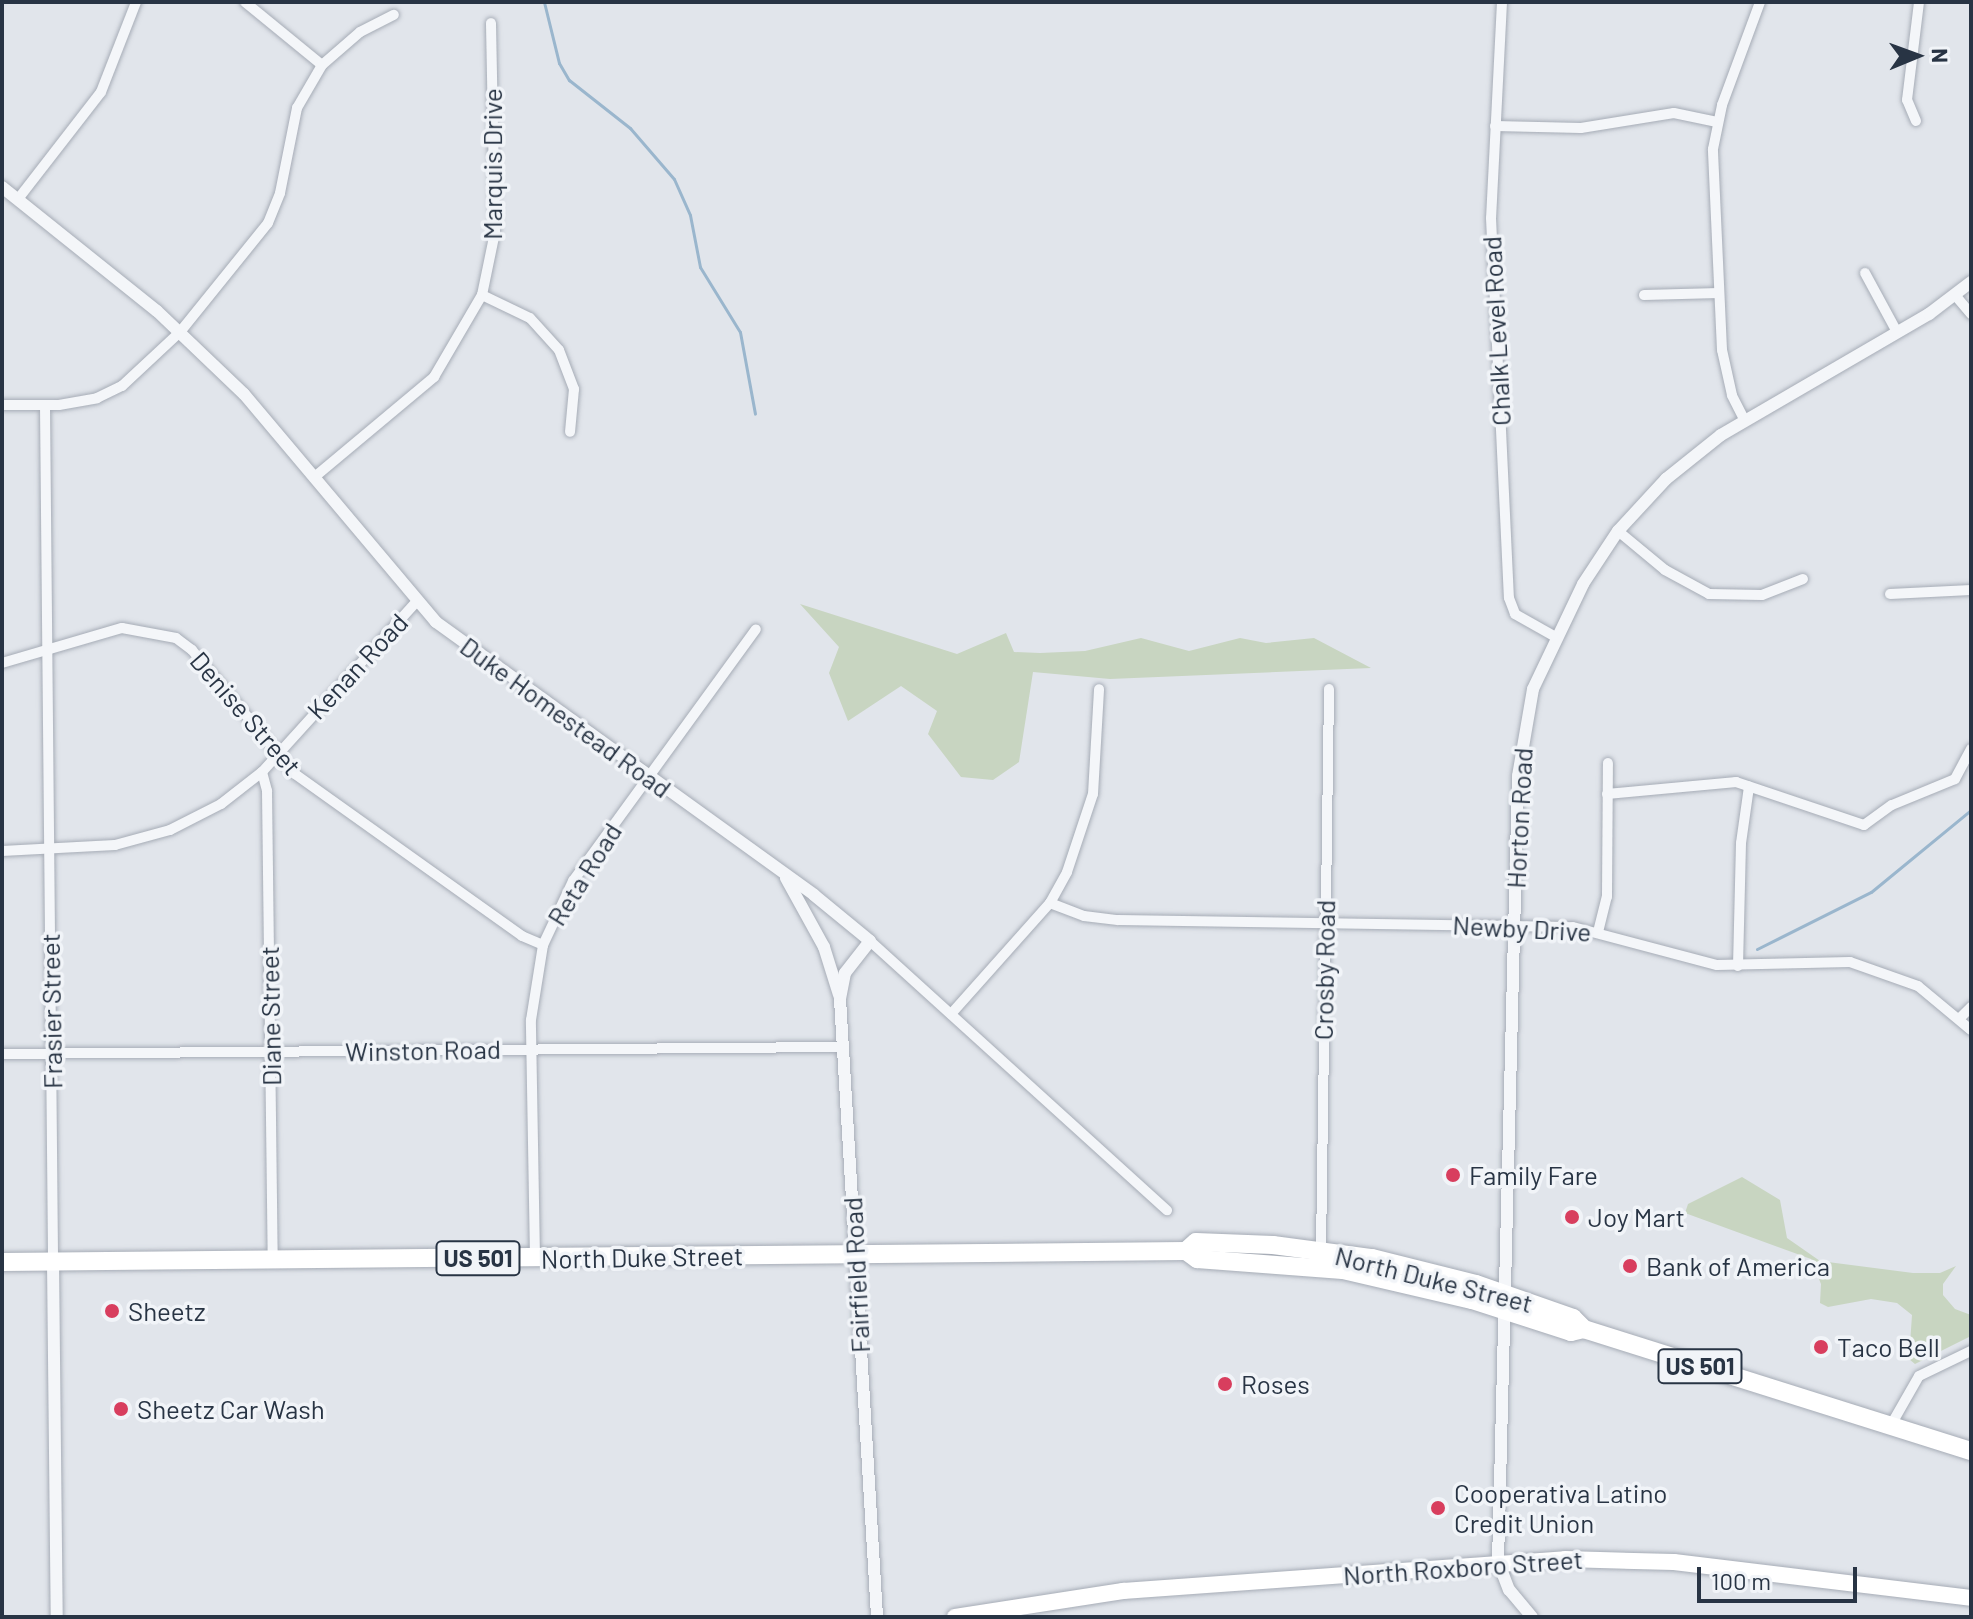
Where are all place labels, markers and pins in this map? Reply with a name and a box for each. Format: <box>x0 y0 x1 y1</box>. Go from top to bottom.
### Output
place label: Family Fare <box>1469 1159 1598 1191</box>
marker: Family Fare <box>1444 1166 1462 1184</box>
place label: Joy Mart <box>1588 1201 1685 1233</box>
marker: Joy Mart <box>1563 1208 1581 1226</box>
place label: Bank of America <box>1646 1250 1830 1282</box>
marker: Bank of America <box>1621 1257 1639 1275</box>
place label: Sheetz <box>128 1295 206 1327</box>
marker: Sheetz <box>103 1302 121 1320</box>
place label: Taco Bell <box>1837 1331 1940 1363</box>
marker: Taco Bell <box>1812 1338 1830 1356</box>
place label: Roses <box>1241 1368 1310 1400</box>
marker: Roses <box>1216 1375 1234 1393</box>
place label: Sheetz Car Wash <box>137 1393 325 1425</box>
marker: Sheetz Car Wash <box>112 1400 130 1418</box>
place label: Cooperativa Latino Credit Union <box>1454 1477 1667 1538</box>
marker: Cooperativa Latino Credit Union <box>1429 1499 1447 1517</box>

